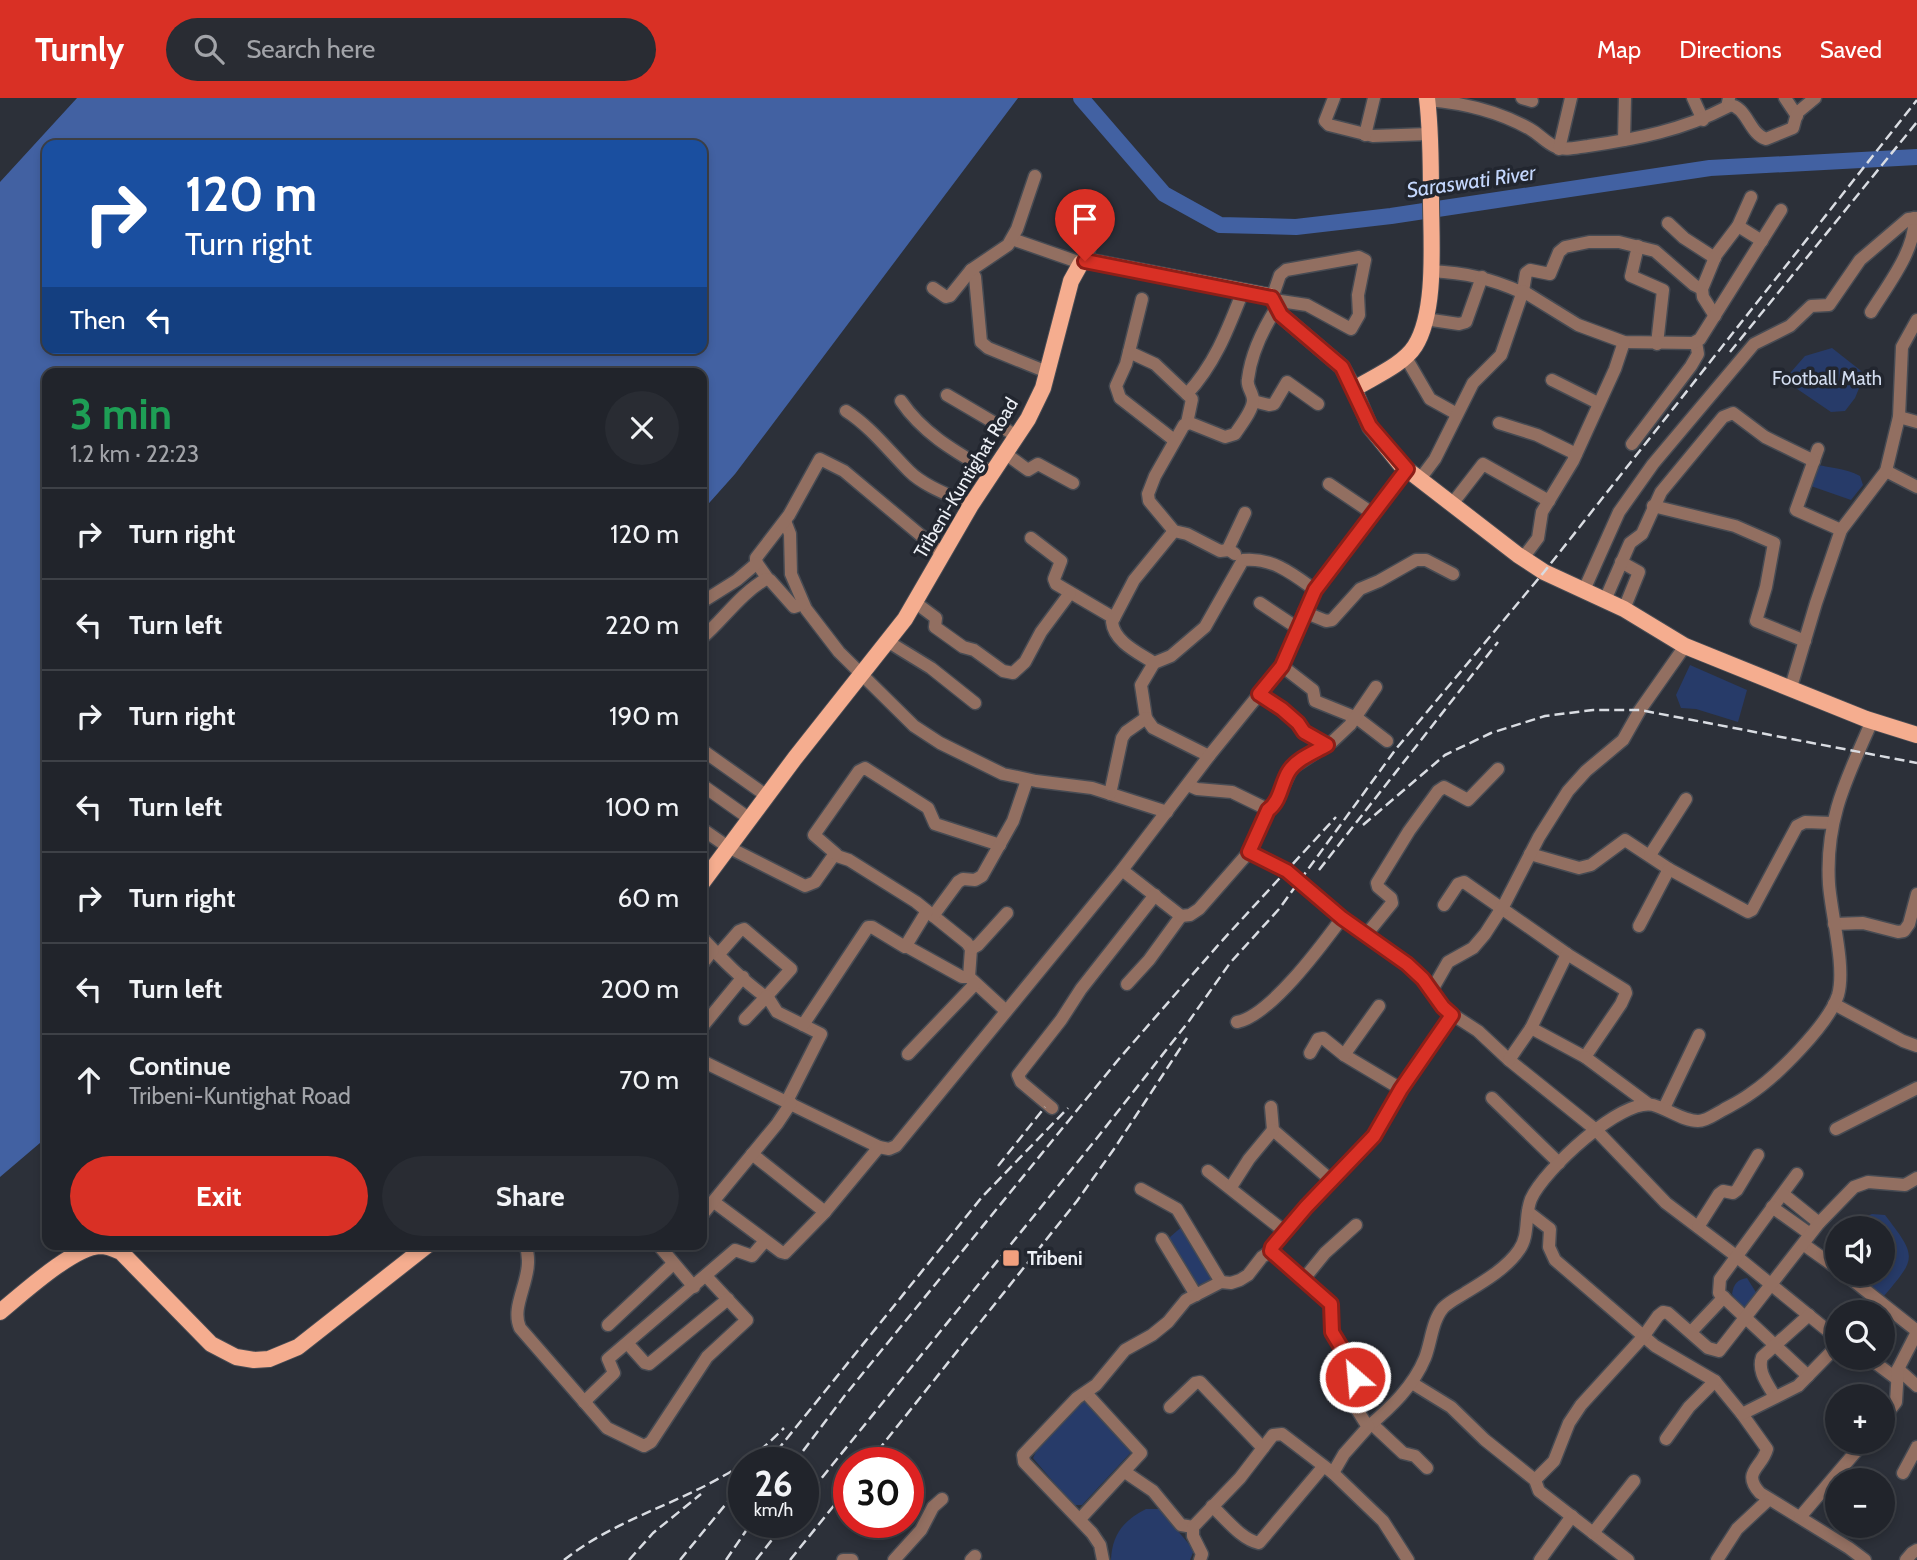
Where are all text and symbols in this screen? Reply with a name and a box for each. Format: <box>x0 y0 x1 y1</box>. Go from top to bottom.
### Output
search box <box>166 18 656 81</box>
text: Turnly <box>35 29 124 69</box>
icon: search <box>190 30 228 68</box>
text: Search here <box>246 33 375 65</box>
text: Map <box>1597 35 1641 64</box>
text: Directions <box>1679 35 1782 64</box>
text: Saved <box>1820 35 1882 64</box>
water label: Saraswati River <box>1405 159 1539 202</box>
text: 120 m <box>185 164 317 223</box>
icon: right <box>70 168 161 259</box>
pin <box>1055 189 1115 261</box>
icon: arrive <box>1066 200 1104 238</box>
text: Turn right <box>185 224 312 263</box>
icon: left <box>140 301 178 339</box>
text: Then <box>70 304 126 336</box>
park label: Football Math <box>1772 367 1882 390</box>
text: 3 min <box>70 388 172 440</box>
button: close <box>605 391 679 465</box>
street label: Tribeni-Kuntighat Road <box>909 394 1023 562</box>
text: 1.2 km · 22:23 <box>70 440 199 468</box>
icon: right <box>70 515 108 553</box>
text: Turn right <box>129 518 235 550</box>
text: 120 m <box>610 518 679 550</box>
icon: left <box>70 606 108 644</box>
text: Turn left <box>129 609 222 641</box>
text: 220 m <box>605 609 679 641</box>
icon: right <box>70 697 108 735</box>
text: Turn right <box>129 700 235 732</box>
text: 190 m <box>609 700 679 732</box>
icon: left <box>70 788 108 826</box>
text: Turn left <box>129 791 222 823</box>
text: 100 m <box>606 791 679 823</box>
icon: right <box>70 879 108 917</box>
text: Turn right <box>129 882 235 914</box>
text: 60 m <box>617 882 679 914</box>
icon: left <box>70 970 108 1008</box>
text: Turn left <box>129 973 222 1005</box>
text: 200 m <box>600 973 679 1005</box>
text: Continue <box>129 1050 231 1082</box>
icon: ahead <box>70 1061 108 1099</box>
text: 70 m <box>619 1064 679 1096</box>
text: Tribeni-Kuntighat Road <box>129 1082 351 1110</box>
button: Exit <box>70 1156 368 1236</box>
button: Share <box>382 1156 679 1236</box>
map controls <box>1825 1216 1895 1538</box>
button: sound <box>1825 1216 1895 1286</box>
place label: Tribeni <box>1027 1247 1082 1270</box>
marker: Tribeni <box>1001 1248 1021 1268</box>
button: search <box>1825 1300 1895 1370</box>
position arrow <box>1318 1340 1392 1414</box>
button: + <box>1825 1384 1895 1454</box>
speed limit sign: 30 <box>833 1447 924 1538</box>
text: 26 <box>754 1462 793 1505</box>
button: − <box>1825 1468 1895 1538</box>
text: km/h <box>754 1499 793 1521</box>

